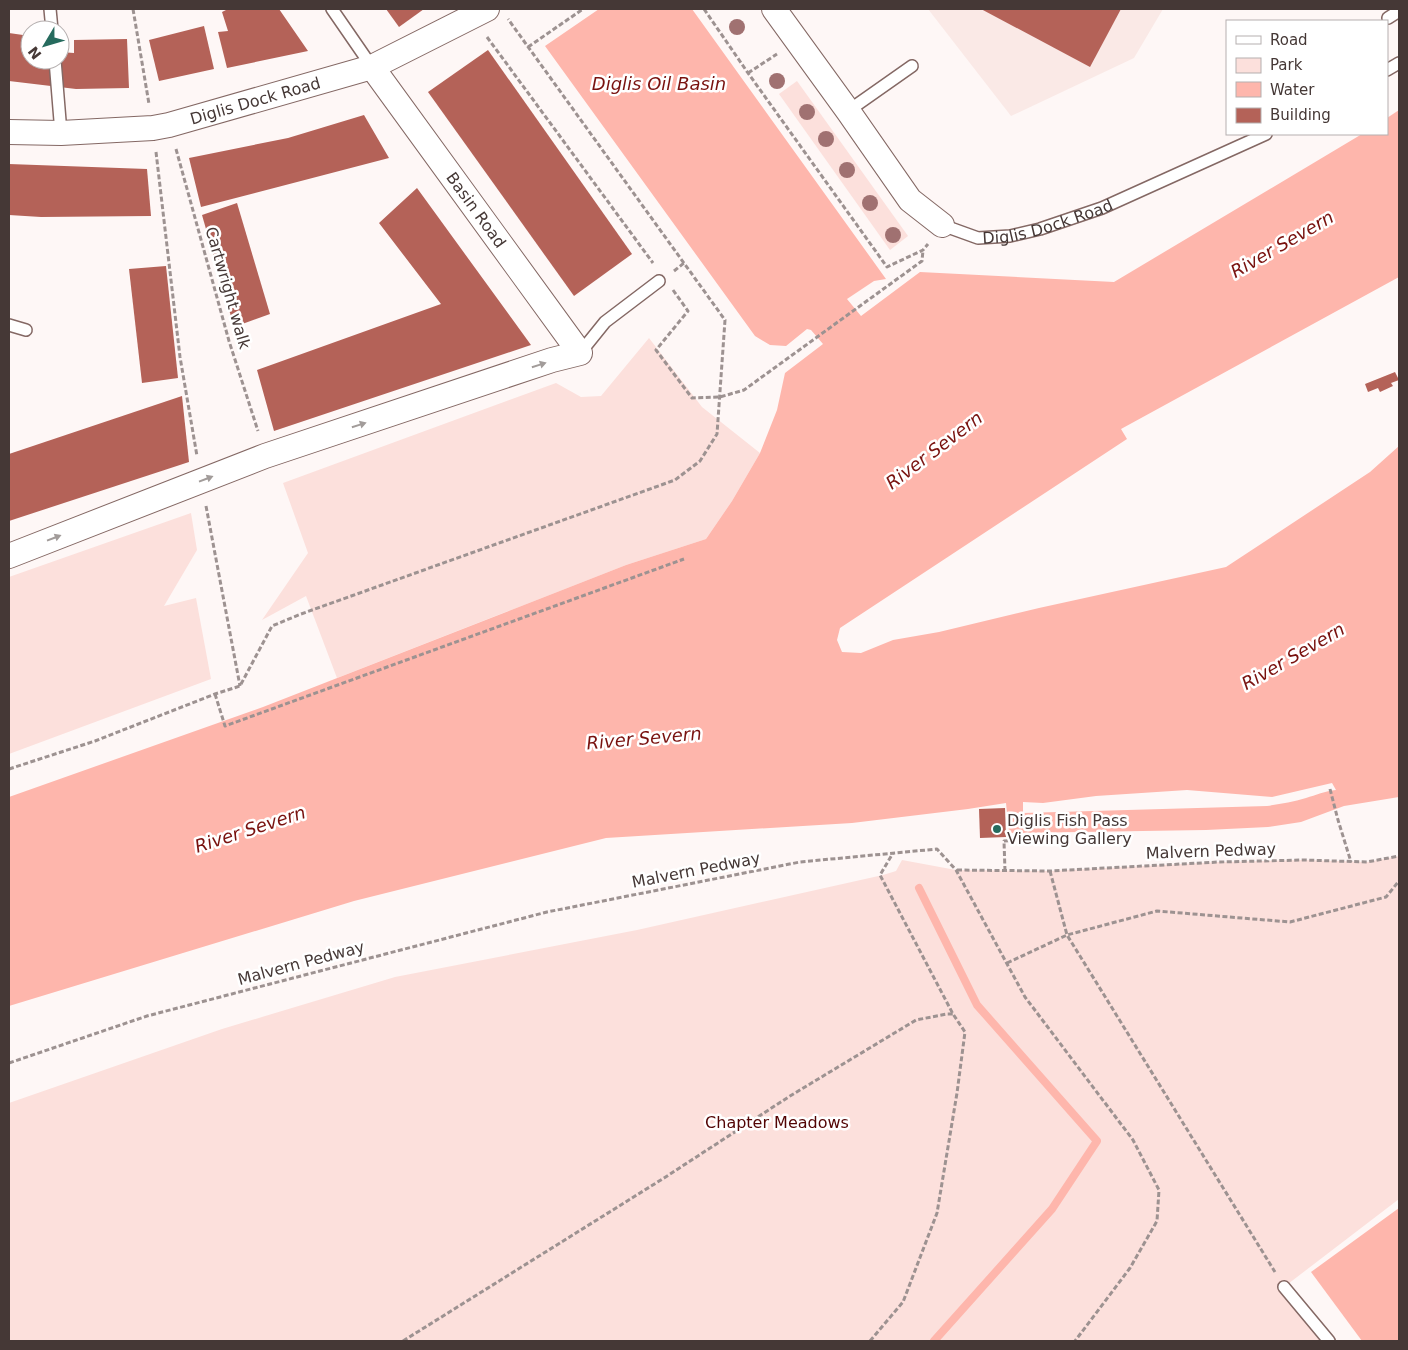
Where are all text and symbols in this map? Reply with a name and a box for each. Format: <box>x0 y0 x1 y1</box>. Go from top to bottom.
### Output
north arrow <box>20 20 70 70</box>
legend <box>1226 20 1388 135</box>
text: Road <box>1270 31 1308 49</box>
text: N <box>25 43 45 63</box>
text: Park <box>1270 56 1303 74</box>
street label: Diglis Dock Road <box>188 73 323 128</box>
water label: Diglis Oil Basin <box>592 73 726 94</box>
text: Water <box>1270 81 1315 99</box>
text: Building <box>1270 106 1331 124</box>
street label: Basin Road <box>442 168 510 252</box>
street label: Diglis Dock Road <box>982 195 1116 247</box>
water label: River Severn <box>1227 206 1337 282</box>
street label: Cartwright walk <box>201 225 255 352</box>
one-way arrow <box>531 361 546 368</box>
water label: River Severn <box>882 407 986 493</box>
one-way arrow <box>351 421 366 428</box>
one-way arrow <box>198 475 213 482</box>
one-way arrow <box>47 534 61 542</box>
water label: River Severn <box>1238 618 1348 694</box>
water label: River Severn <box>586 723 702 753</box>
water label: River Severn <box>192 801 308 857</box>
place label: Diglis Fish Pass Viewing Gallery <box>1007 811 1132 848</box>
marker: Diglis Fish Pass Viewing Gallery <box>991 823 1003 835</box>
street label: Malvern Pedway <box>1146 839 1276 863</box>
street label: Malvern Pedway <box>630 848 762 892</box>
street label: Malvern Pedway <box>236 937 366 989</box>
park label: Chapter Meadows <box>705 1113 849 1132</box>

